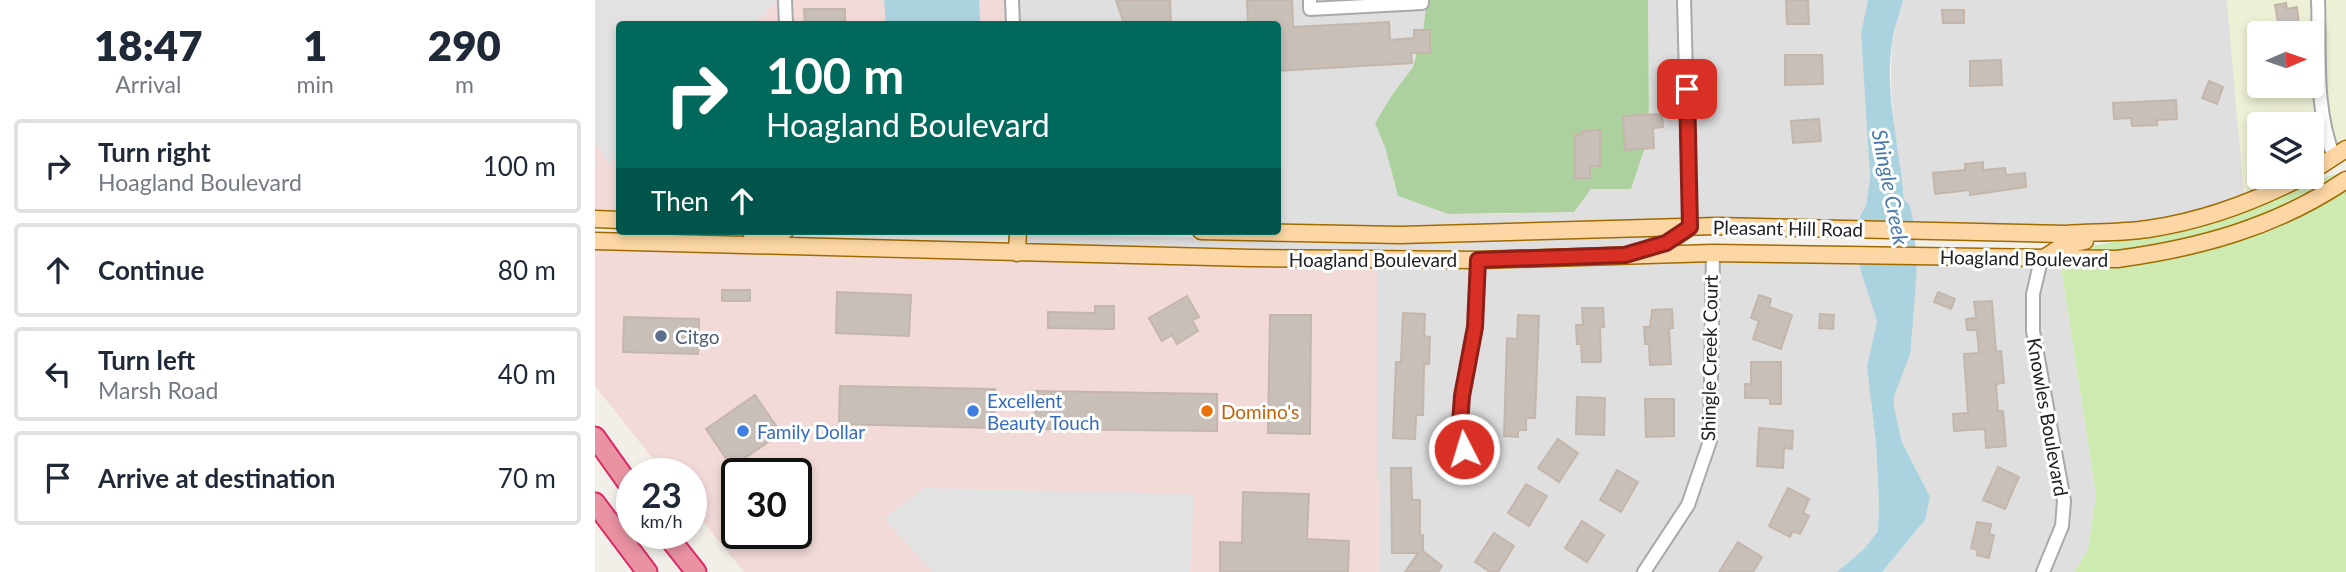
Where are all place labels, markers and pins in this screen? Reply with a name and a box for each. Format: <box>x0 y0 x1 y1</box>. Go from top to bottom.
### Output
pin <box>1657 59 1717 119</box>
place label: Citgo <box>675 325 720 348</box>
marker: Citgo <box>653 328 669 344</box>
place label: Excellent Beauty Touch <box>987 389 1100 434</box>
place label: Domino's <box>1221 400 1299 423</box>
marker: Excellent Beauty Touch <box>965 403 981 419</box>
marker: Domino's <box>1199 403 1215 419</box>
place label: Family Dollar <box>757 420 865 443</box>
marker: Family Dollar <box>735 423 751 439</box>

